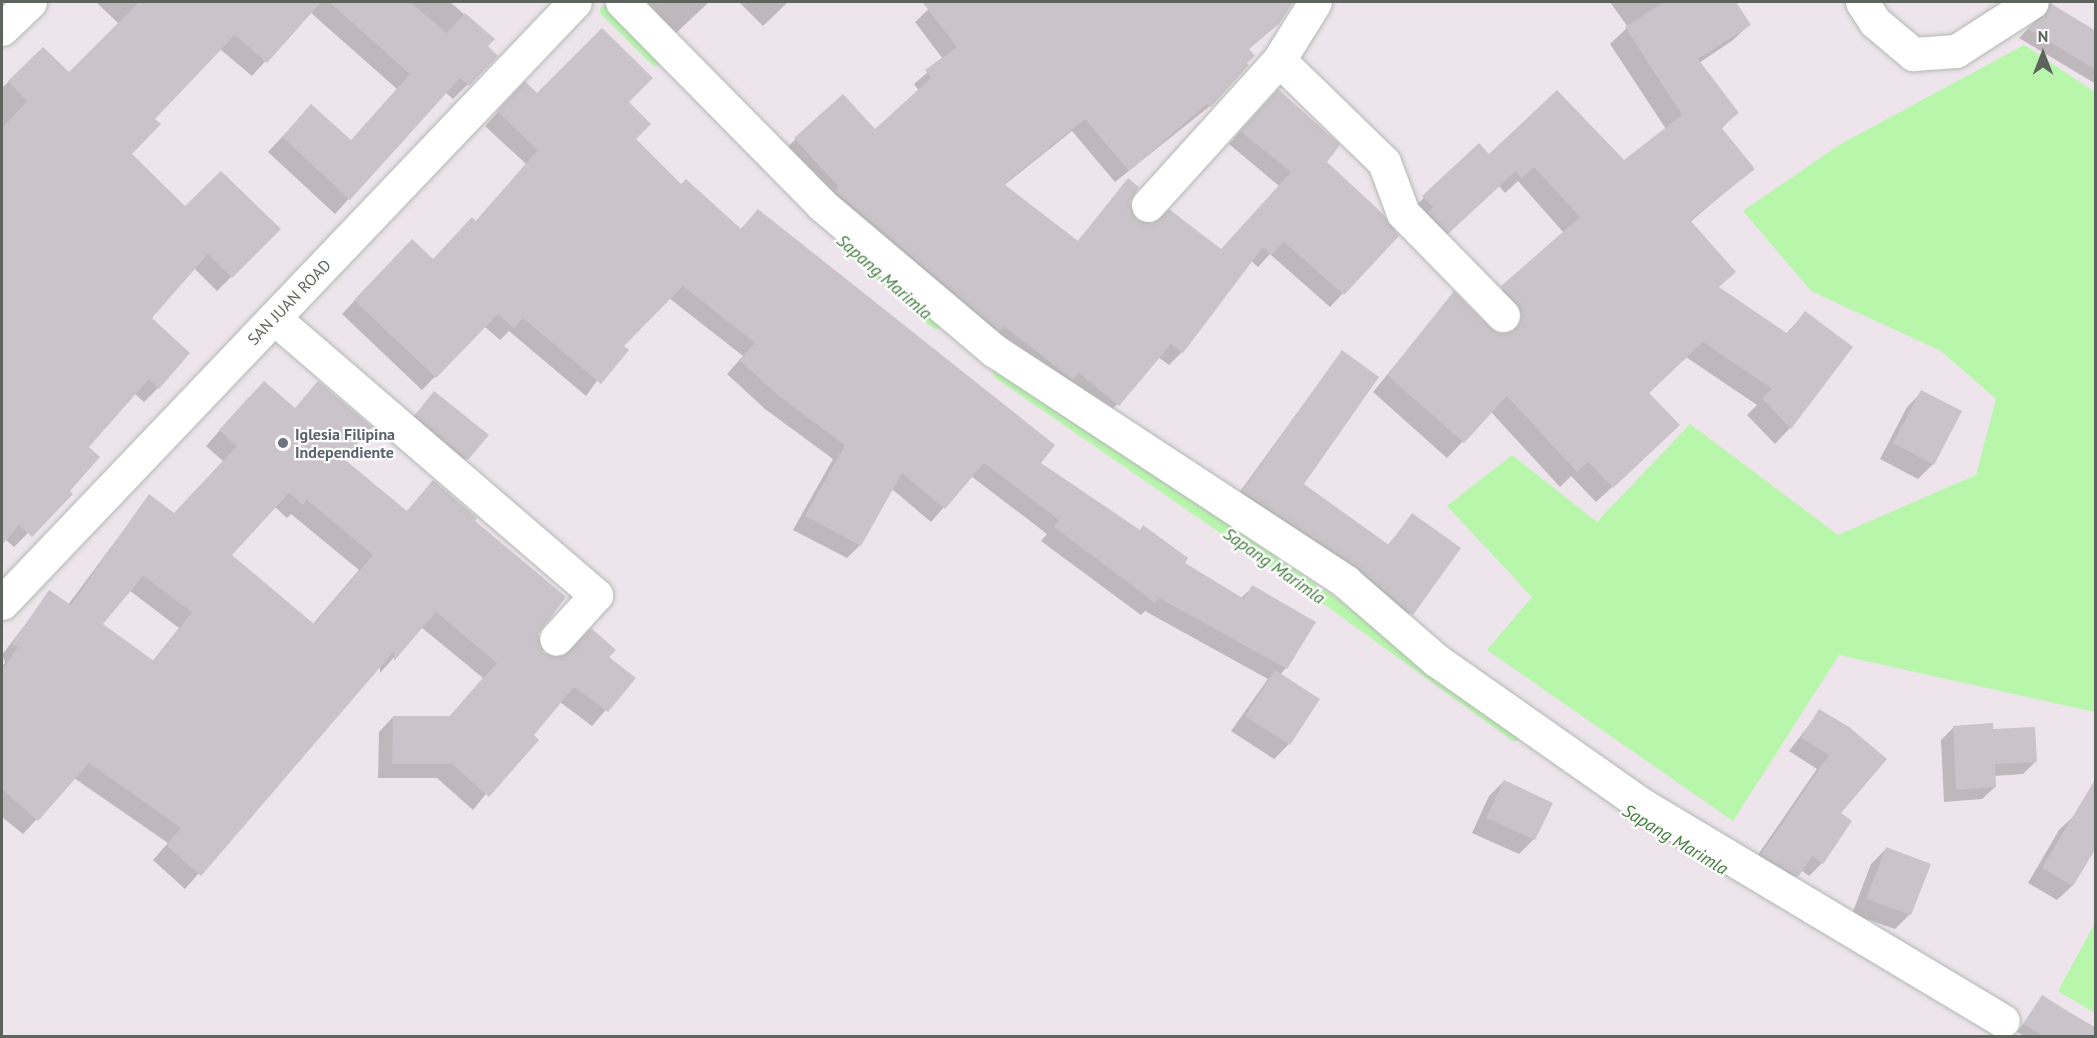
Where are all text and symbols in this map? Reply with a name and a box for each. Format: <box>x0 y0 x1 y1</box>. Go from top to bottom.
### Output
north arrow <box>2013 24 2073 84</box>
text: N <box>2038 26 2048 46</box>
water label: Sapang Marimla <box>832 230 936 324</box>
street label: SAN JUAN ROAD <box>243 255 335 349</box>
place label: Iglesia Filipina Independiente <box>295 424 395 462</box>
marker: Iglesia Filipina Independiente <box>276 436 290 450</box>
water label: Sapang Marimla <box>1219 523 1329 609</box>
water label: Sapang Marimla <box>1618 800 1732 880</box>

